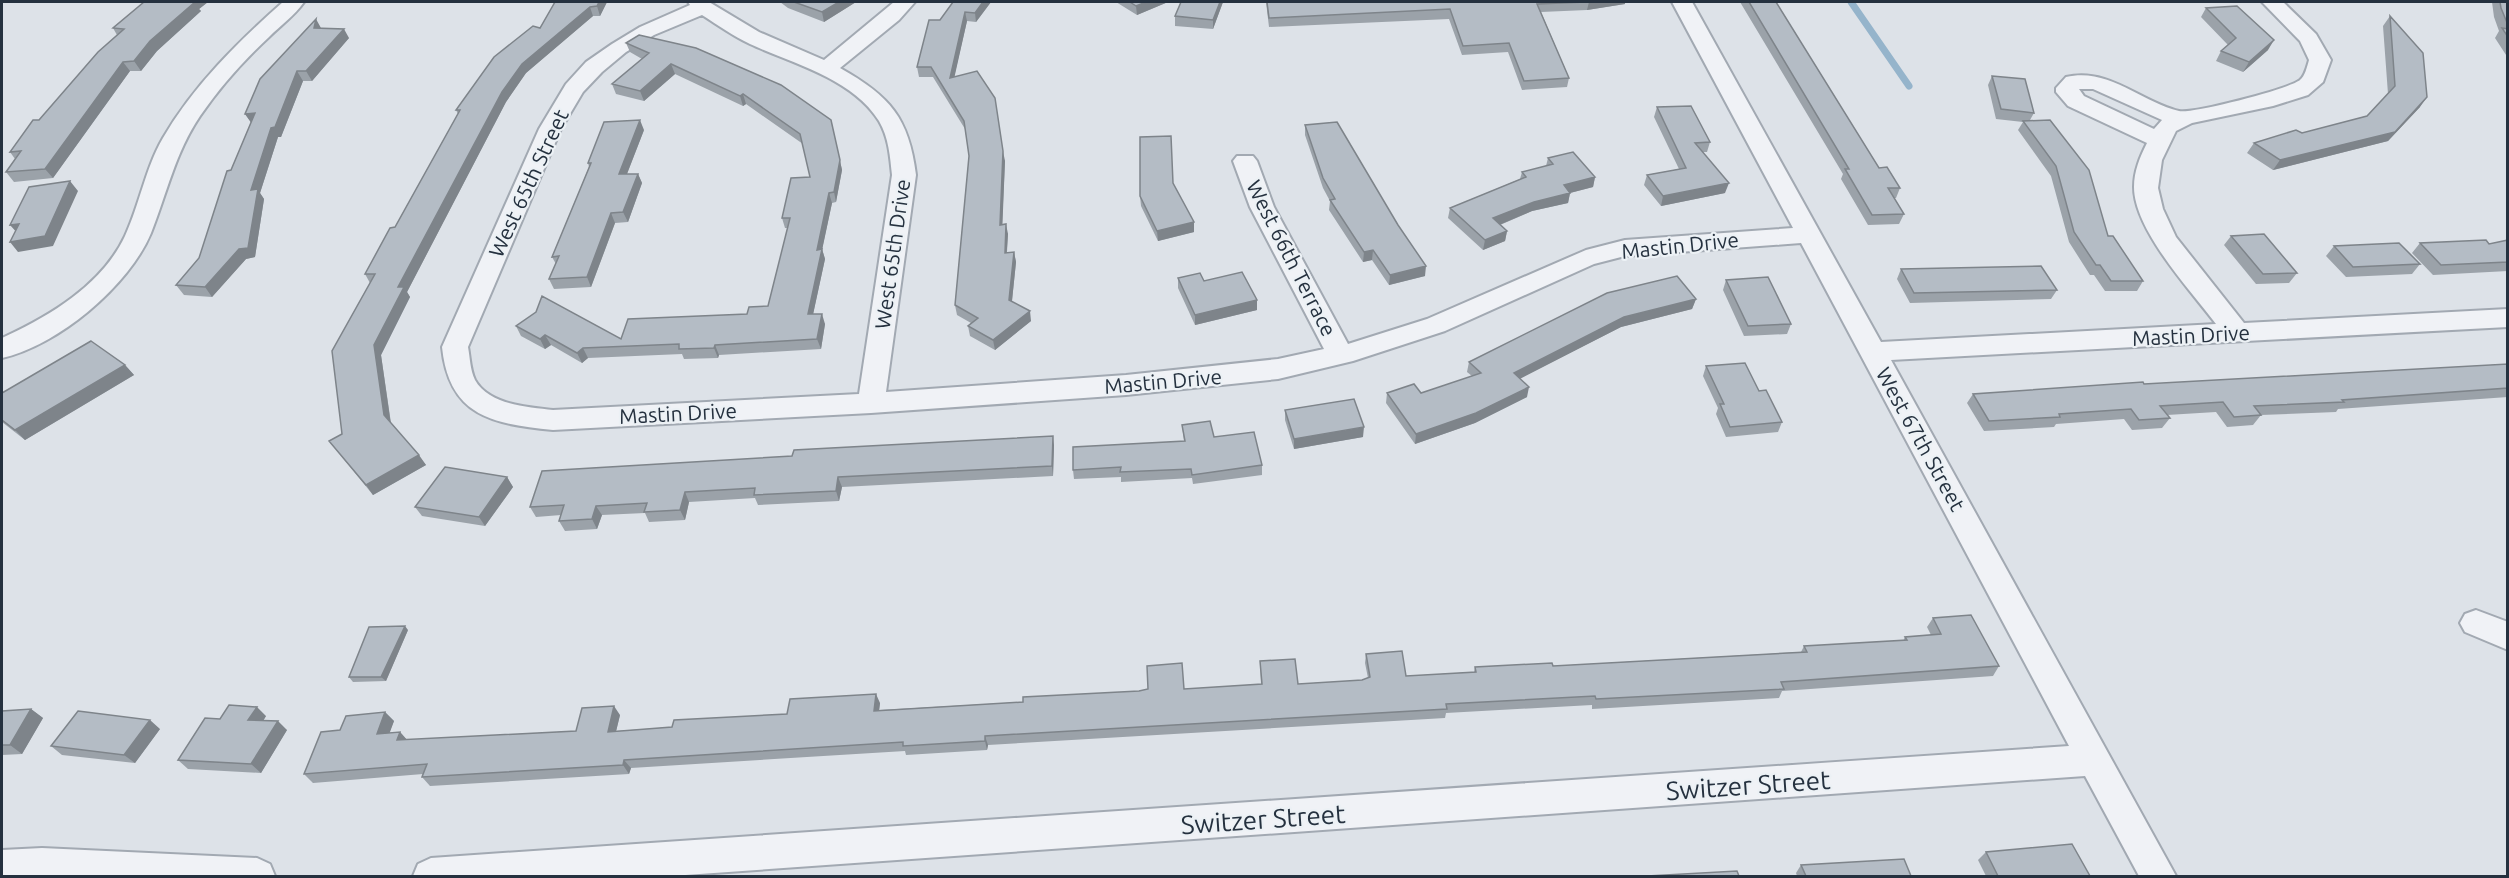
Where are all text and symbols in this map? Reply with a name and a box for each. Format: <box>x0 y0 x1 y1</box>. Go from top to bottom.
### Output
street label: West 65th Street <box>483 105 573 261</box>
street label: West 66th Terrace <box>1242 176 1342 340</box>
street label: West 65th Drive <box>870 177 914 331</box>
street label: Mastin Drive <box>1620 227 1740 263</box>
street label: Mastin Drive <box>2131 320 2251 350</box>
street label: West 67th Street <box>1872 363 1970 515</box>
street label: Mastin Drive <box>1103 364 1223 398</box>
street label: Mastin Drive <box>618 398 738 428</box>
street label: Switzer Street <box>1665 765 1831 805</box>
street label: Switzer Street <box>1180 799 1346 839</box>

